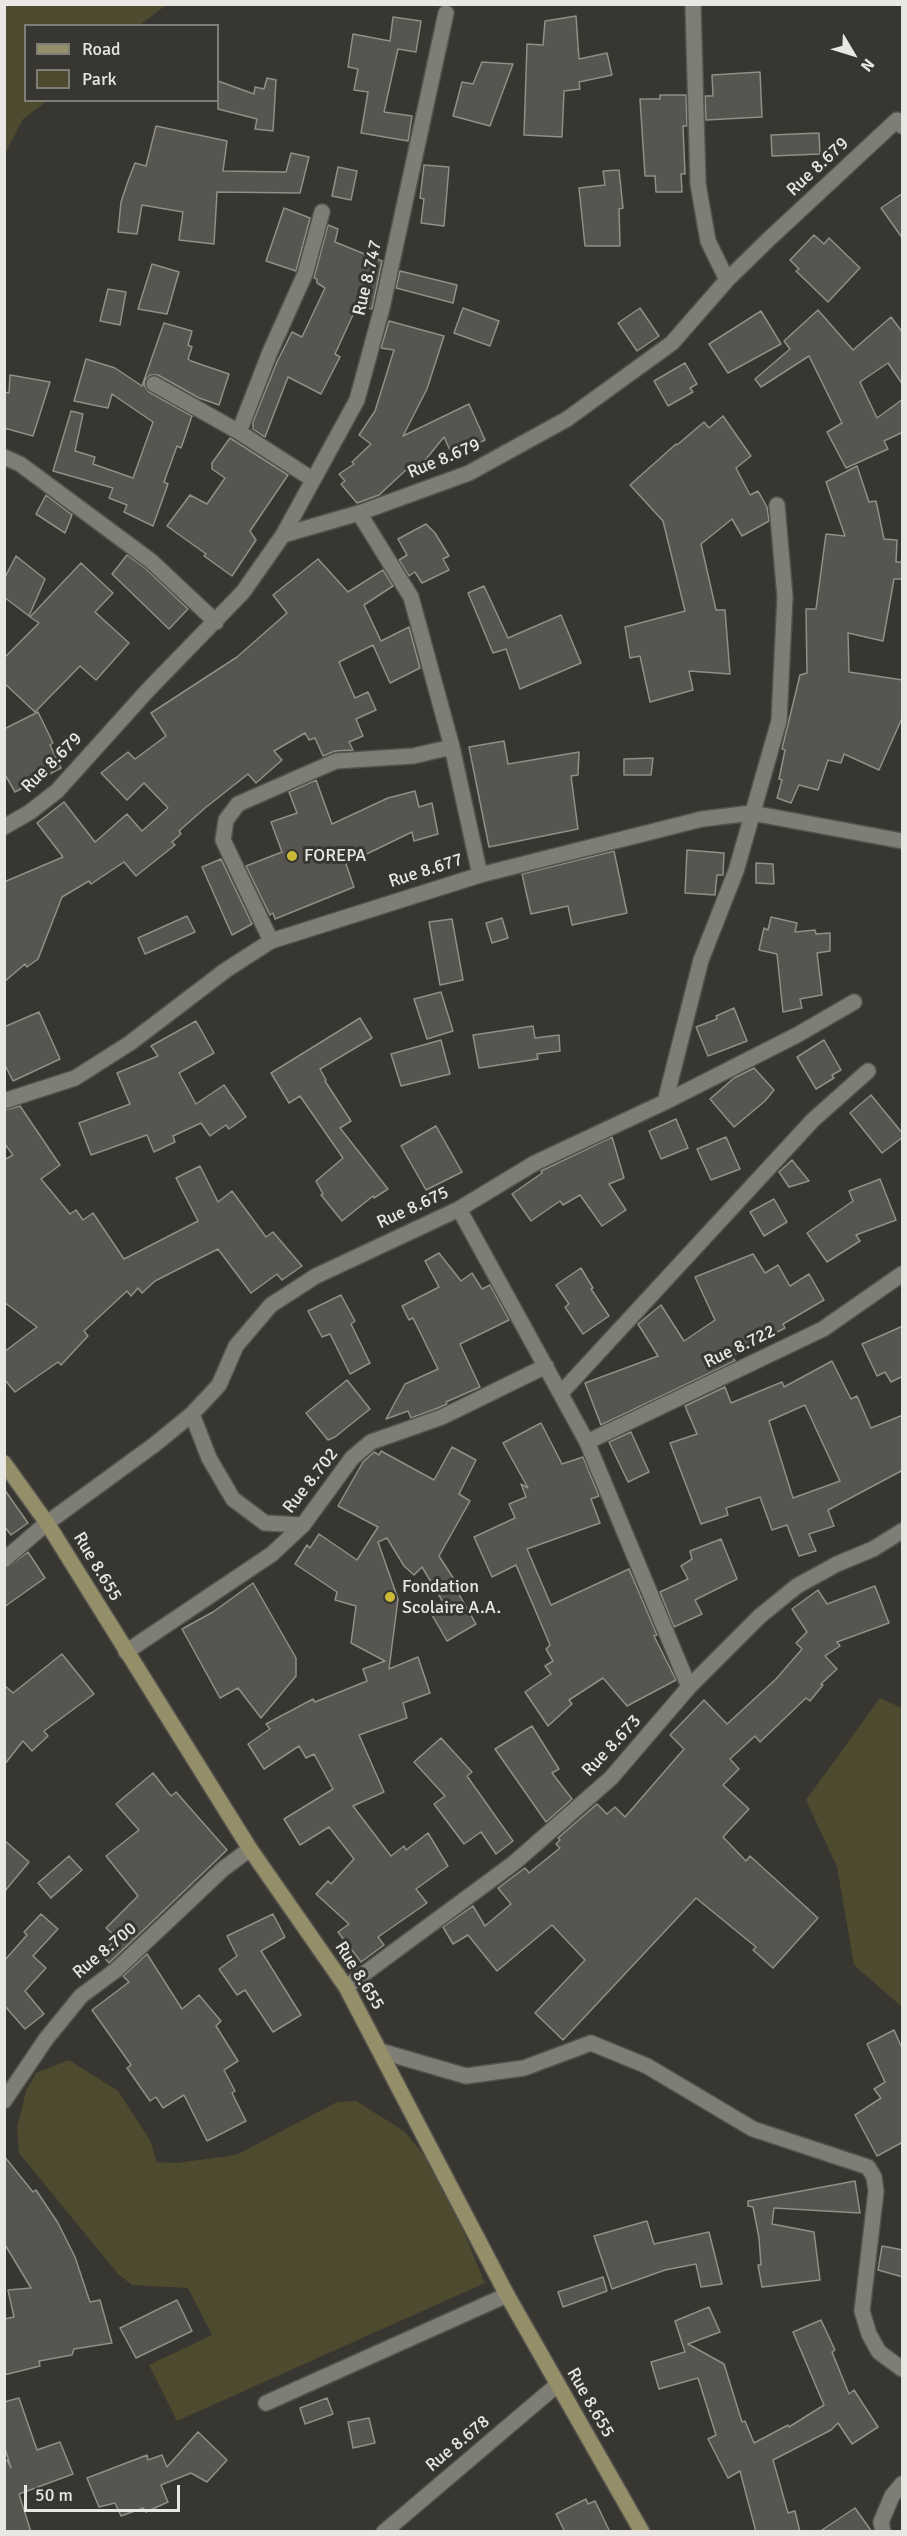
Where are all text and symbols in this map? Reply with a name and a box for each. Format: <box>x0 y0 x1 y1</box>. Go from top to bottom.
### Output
legend <box>24 24 219 102</box>
north arrow <box>823 24 883 84</box>
text: Road <box>82 38 121 60</box>
text: N <box>856 55 878 76</box>
text: Park <box>82 68 117 90</box>
street label: Rue 8.679 <box>783 133 853 201</box>
street label: Rue 8.747 <box>349 238 387 318</box>
street label: Rue 8.679 <box>404 434 484 484</box>
street label: Rue 8.679 <box>17 728 87 798</box>
place label: FOREPA <box>304 845 366 867</box>
marker: FOREPA <box>285 849 299 863</box>
street label: Rue 8.677 <box>386 849 466 893</box>
street label: Rue 8.675 <box>374 1182 452 1234</box>
street label: Rue 8.722 <box>701 1320 779 1374</box>
street label: Rue 8.702 <box>279 1444 343 1518</box>
street label: Rue 8.655 <box>68 1529 126 1605</box>
place label: Fondation Scolaire A.A. <box>402 1576 501 1618</box>
marker: Fondation Scolaire A.A. <box>383 1590 397 1604</box>
street label: Rue 8.673 <box>578 1711 646 1781</box>
street label: Rue 8.700 <box>69 1918 141 1984</box>
street label: Rue 8.655 <box>329 1938 389 2014</box>
street label: Rue 8.655 <box>561 2364 619 2442</box>
street label: Rue 8.678 <box>422 2411 494 2477</box>
scale bar <box>27 2473 183 2511</box>
text: 50 m <box>35 2484 73 2506</box>

